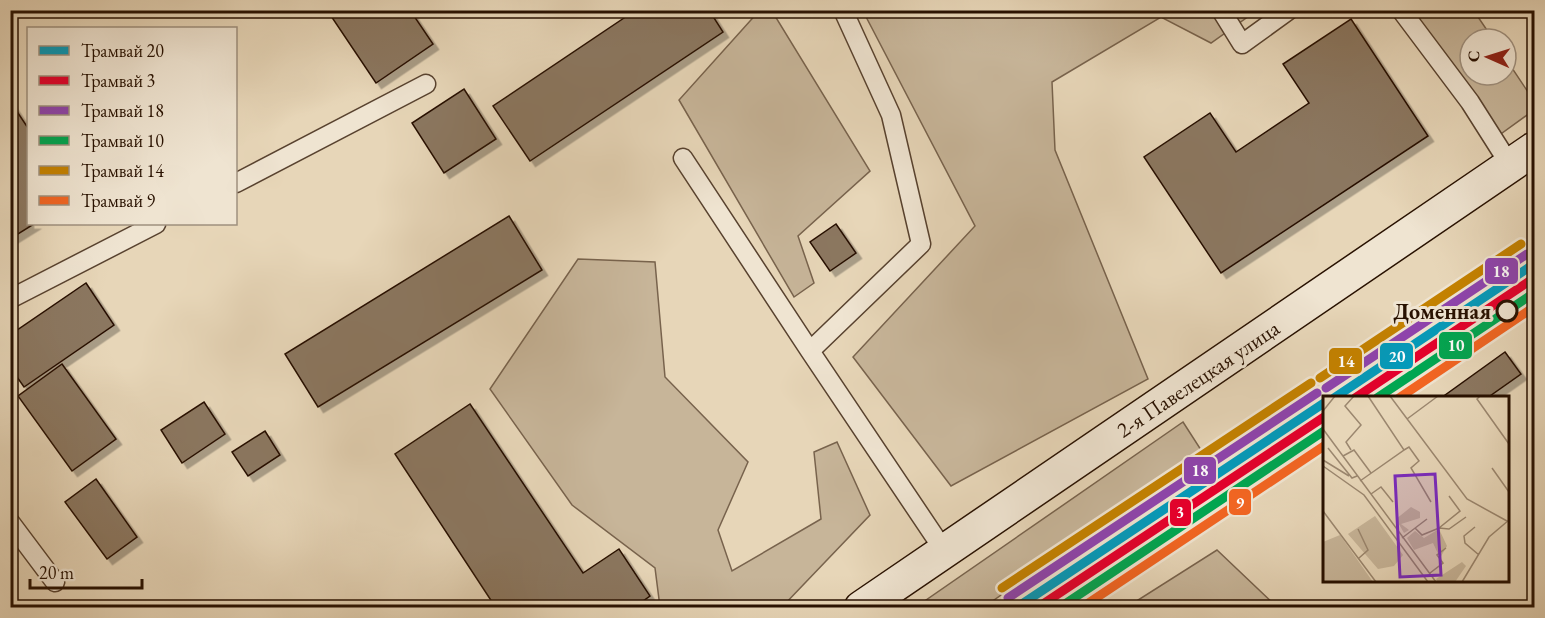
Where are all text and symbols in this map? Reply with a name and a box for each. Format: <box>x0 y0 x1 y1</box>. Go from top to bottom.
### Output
legend <box>27 27 237 225</box>
north arrow <box>1458 27 1518 87</box>
text: Трамвай 20 <box>81 39 164 62</box>
text: С <box>1463 50 1484 62</box>
text: Трамвай 3 <box>81 69 155 92</box>
text: Трамвай 18 <box>81 99 164 122</box>
text: Трамвай 10 <box>81 129 164 152</box>
text: Трамвай 14 <box>81 159 164 182</box>
text: Трамвай 9 <box>81 189 156 212</box>
line badge: 18 <box>1484 257 1519 285</box>
text: 18 <box>1493 261 1509 282</box>
place label: Доменная <box>1393 297 1491 326</box>
marker: Доменная <box>1496 300 1518 322</box>
street label: 2-я Павелецкая улица <box>1111 314 1285 444</box>
line badge: 10 <box>1438 331 1473 360</box>
text: 10 <box>1448 335 1465 356</box>
line badge: 20 <box>1379 342 1414 370</box>
text: 20 <box>1389 346 1406 367</box>
line badge: 14 <box>1328 347 1363 375</box>
text: 14 <box>1338 351 1355 372</box>
inset map <box>1323 396 1509 582</box>
line badge: 18 <box>1183 456 1217 485</box>
text: 18 <box>1192 460 1208 481</box>
line badge: 9 <box>1228 488 1252 516</box>
text: 9 <box>1236 492 1245 513</box>
line badge: 3 <box>1169 498 1192 527</box>
text: 3 <box>1176 502 1184 523</box>
scale bar <box>30 552 142 590</box>
text: 20 m <box>39 561 74 584</box>

